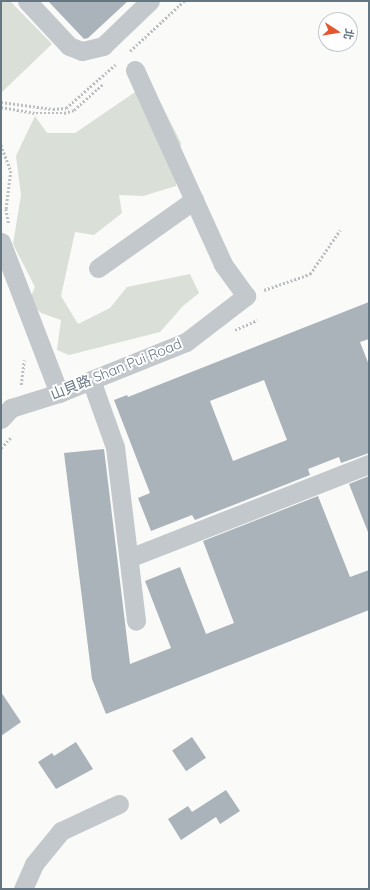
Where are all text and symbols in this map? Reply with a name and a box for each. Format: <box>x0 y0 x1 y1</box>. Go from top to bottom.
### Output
north arrow <box>318 12 358 52</box>
text: 北 <box>341 27 357 41</box>
street label: 山貝路 Shan Pui Road <box>48 335 184 403</box>

